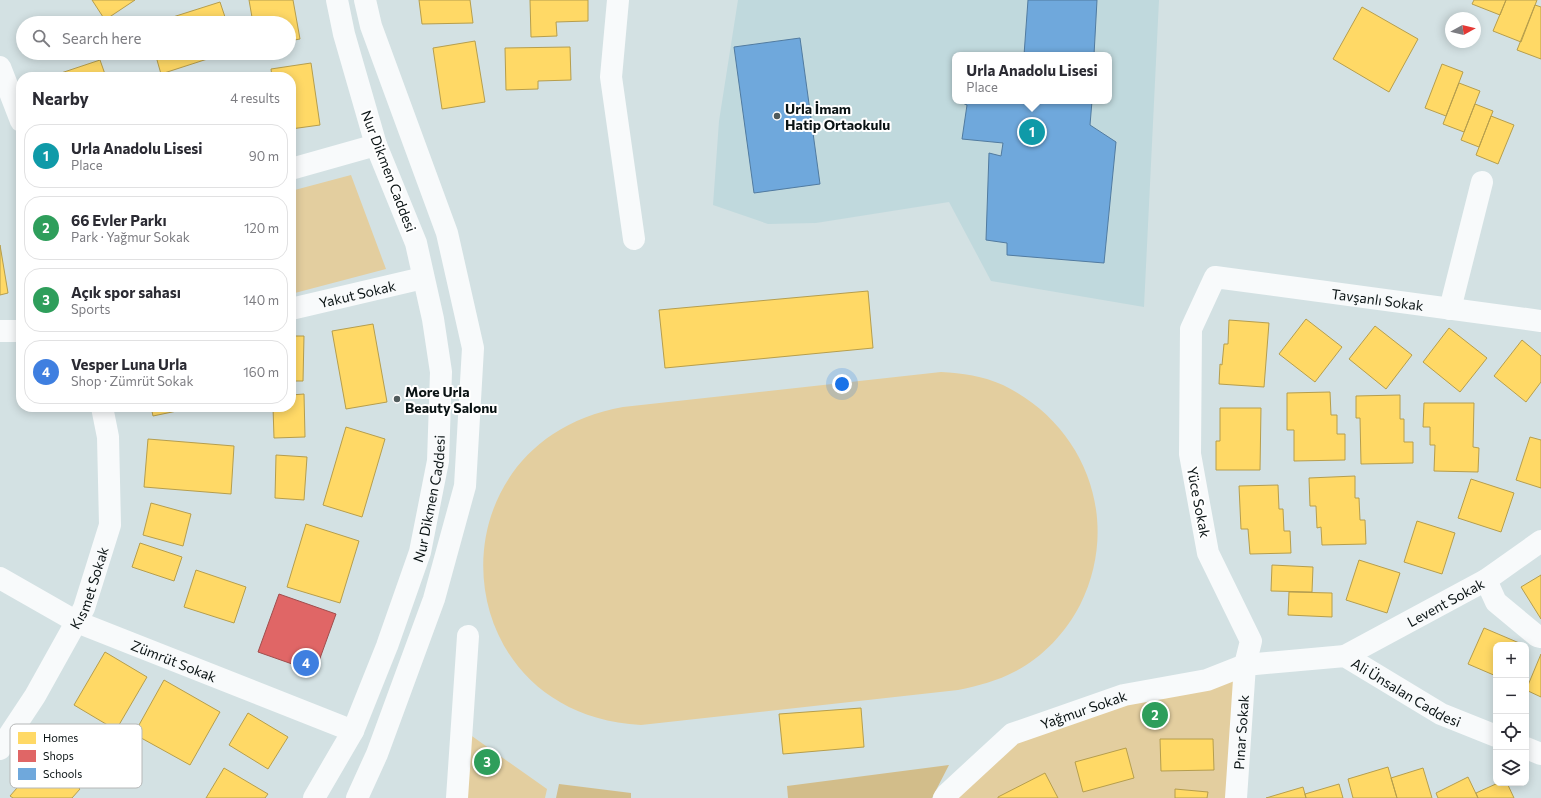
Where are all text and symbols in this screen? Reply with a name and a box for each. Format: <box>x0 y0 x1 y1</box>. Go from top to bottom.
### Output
north arrow <box>1445 12 1481 48</box>
search box <box>16 16 296 60</box>
icon: search <box>30 27 52 49</box>
text: Search here <box>62 29 141 47</box>
popup <box>952 52 1112 104</box>
text: Urla Anadolu Lisesi <box>966 61 1098 79</box>
text: Place <box>966 79 998 95</box>
text: Nearby <box>32 88 89 109</box>
text: 4 results <box>230 90 280 106</box>
place label: Urla İmam Hatip Ortaokulu <box>785 100 890 133</box>
street label: Nur Dikmen Caddesi <box>358 108 420 234</box>
marker: Urla İmam Hatip Ortaokulu <box>772 111 782 121</box>
pin: 1 <box>1019 117 1045 147</box>
text: Urla Anadolu Lisesi <box>71 139 203 157</box>
text: 1 <box>43 148 49 164</box>
text: 90 m <box>249 148 279 164</box>
text: Place <box>71 157 103 173</box>
text: 66 Evler Parkı <box>71 211 167 229</box>
text: 2 <box>42 220 50 236</box>
text: 120 m <box>244 220 279 236</box>
text: Park · Yağmur Sokak <box>71 229 190 245</box>
street label: Yakut Sokak <box>317 276 398 311</box>
text: Açık spor sahası <box>71 283 181 301</box>
street label: Tavşanlı Sokak <box>1331 284 1425 314</box>
text: 3 <box>42 292 50 308</box>
text: 140 m <box>243 292 279 308</box>
text: Sports <box>71 301 111 317</box>
text: Vesper Luna Urla <box>71 355 187 373</box>
text: 4 <box>42 364 50 380</box>
text: 160 m <box>243 364 279 380</box>
text: Shop · Zümrüt Sokak <box>71 373 193 389</box>
your location <box>832 374 852 394</box>
place label: More Urla Beauty Salonu <box>405 383 497 416</box>
marker: More Urla Beauty Salonu <box>392 394 402 404</box>
street label: Nur Dikmen Caddesi <box>409 435 447 564</box>
street label: Yüce Sokak <box>1184 465 1214 539</box>
street label: Kısmet Sokak <box>66 544 111 632</box>
street label: Levent Sokak <box>1404 574 1487 630</box>
street label: Zümrüt Sokak <box>129 636 220 685</box>
map controls <box>1493 642 1529 786</box>
button: + <box>1493 642 1529 678</box>
pin: 4 <box>293 648 319 678</box>
street label: Ali Ünsalan Caddesi <box>1349 654 1464 730</box>
button: − <box>1493 678 1529 714</box>
street label: Yağmur Sokak <box>1038 686 1129 732</box>
street label: Pınar Sokak <box>1229 694 1252 770</box>
pin: 2 <box>1142 700 1168 730</box>
button: locate <box>1493 714 1529 750</box>
legend <box>10 724 142 788</box>
text: Homes <box>43 731 78 744</box>
pin: 3 <box>474 747 500 777</box>
text: Shops <box>43 749 74 762</box>
button: layers <box>1493 750 1529 786</box>
text: Schools <box>43 767 82 780</box>

